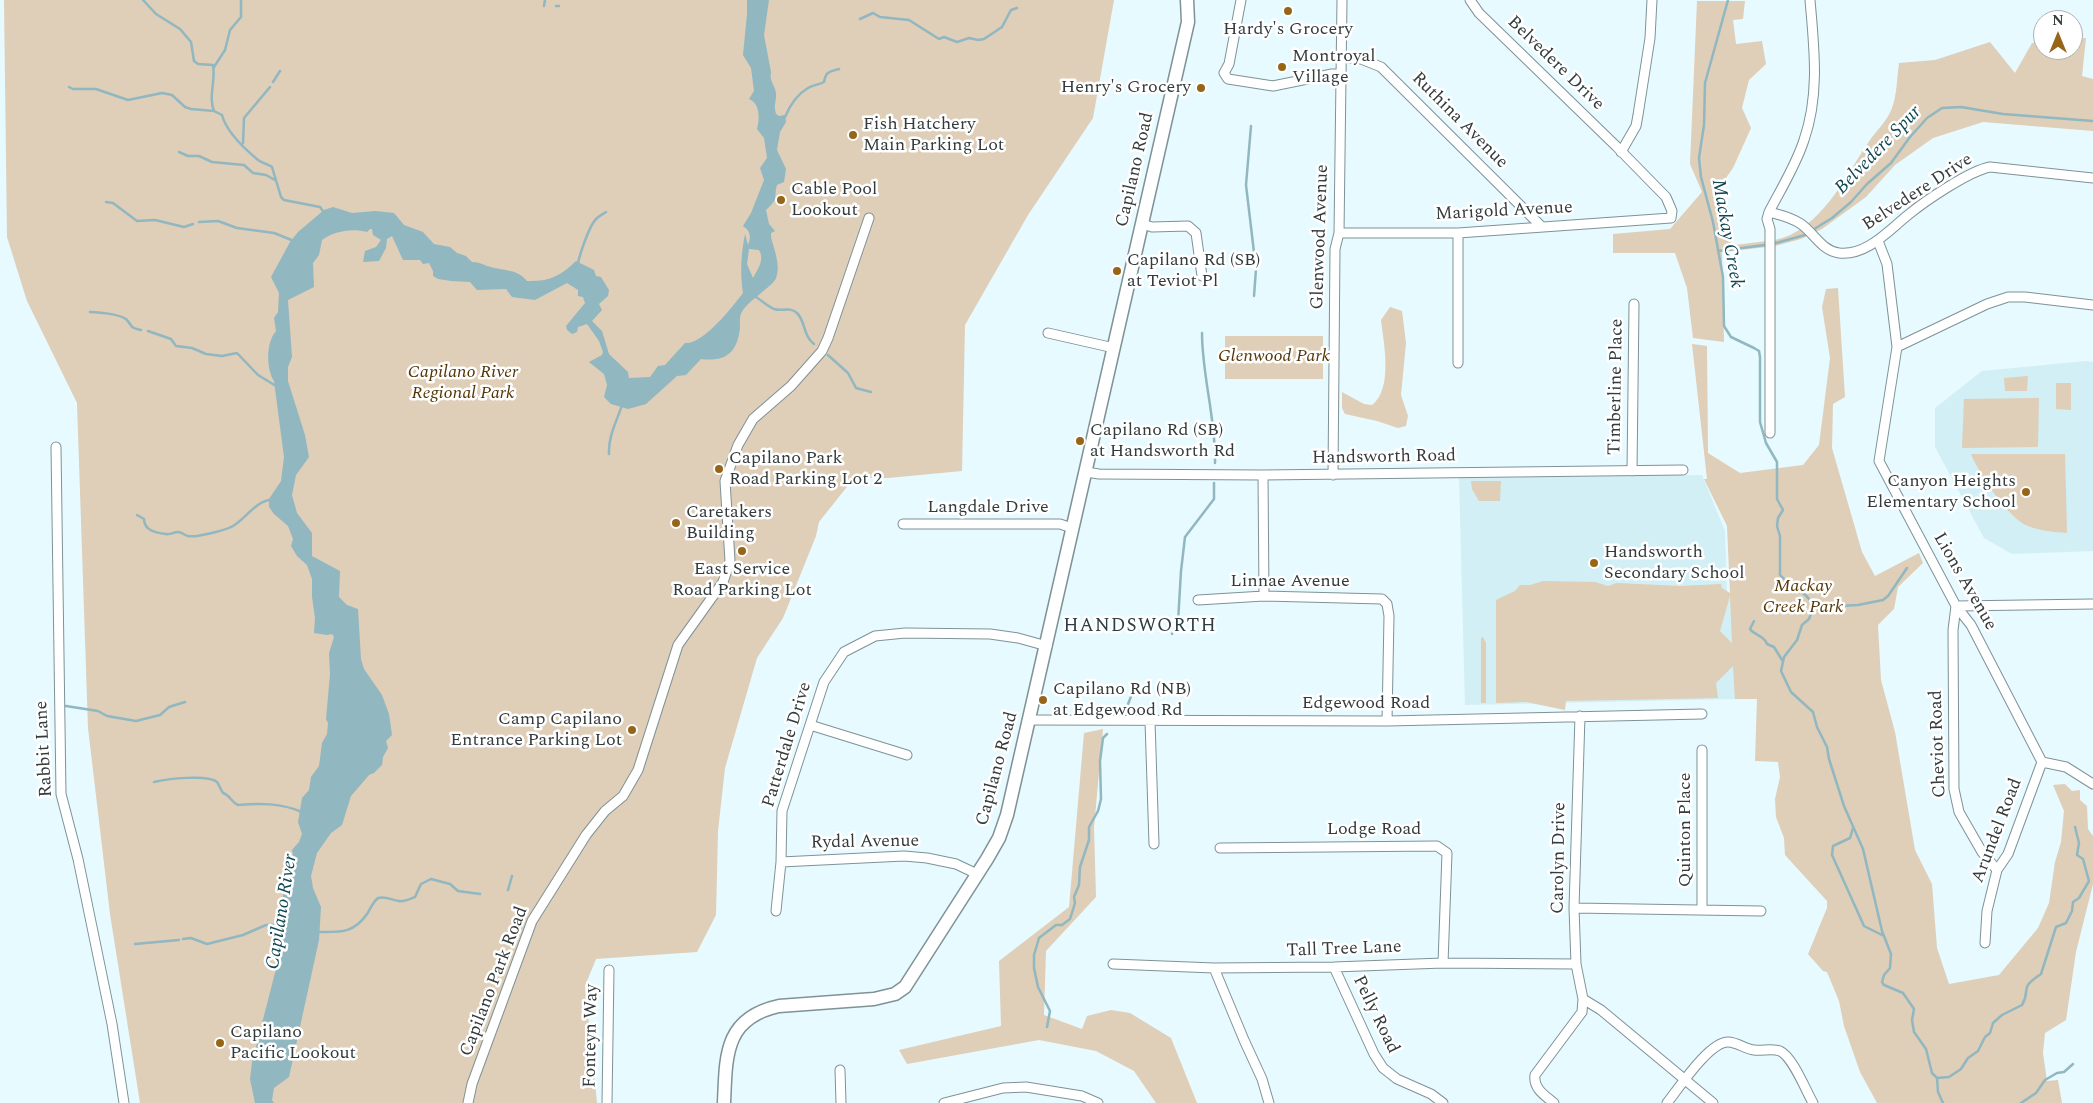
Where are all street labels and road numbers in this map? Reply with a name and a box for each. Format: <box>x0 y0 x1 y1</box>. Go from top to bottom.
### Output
street label: Belvedere Drive <box>1502 12 1608 116</box>
street label: Ruthina Avenue <box>1406 68 1512 174</box>
street label: Capilano Road <box>1112 111 1160 229</box>
street label: Belvedere Drive <box>1859 149 1977 237</box>
street label: Glenwood Avenue <box>1308 164 1334 310</box>
street label: Marigold Avenue <box>1435 198 1573 226</box>
street label: Timberline Place <box>1605 319 1629 455</box>
street label: Handsworth Road <box>1312 446 1456 470</box>
street label: Langdale Drive <box>927 497 1049 519</box>
street label: Lions Avenue <box>1927 529 2001 635</box>
street label: Linnae Avenue <box>1230 571 1350 593</box>
street label: Patterdale Drive <box>759 680 817 810</box>
street label: Cheviot Road <box>1926 690 1952 798</box>
street label: Edgewood Road <box>1302 693 1430 715</box>
street label: Rabbit Lane <box>32 700 58 798</box>
street label: Capilano Road <box>972 710 1024 828</box>
street label: Quinton Place <box>1675 773 1697 887</box>
street label: Arundel Road <box>1968 776 2028 886</box>
street label: Carolyn Drive <box>1548 802 1572 914</box>
street label: Lodge Road <box>1327 819 1421 841</box>
street label: Rydal Avenue <box>811 831 919 855</box>
street label: Capilano Park Road <box>456 904 534 1060</box>
street label: Tall Tree Lane <box>1286 937 1402 963</box>
street label: Pelly Road <box>1347 972 1403 1058</box>
street label: Fonteyn Way <box>580 984 604 1088</box>

